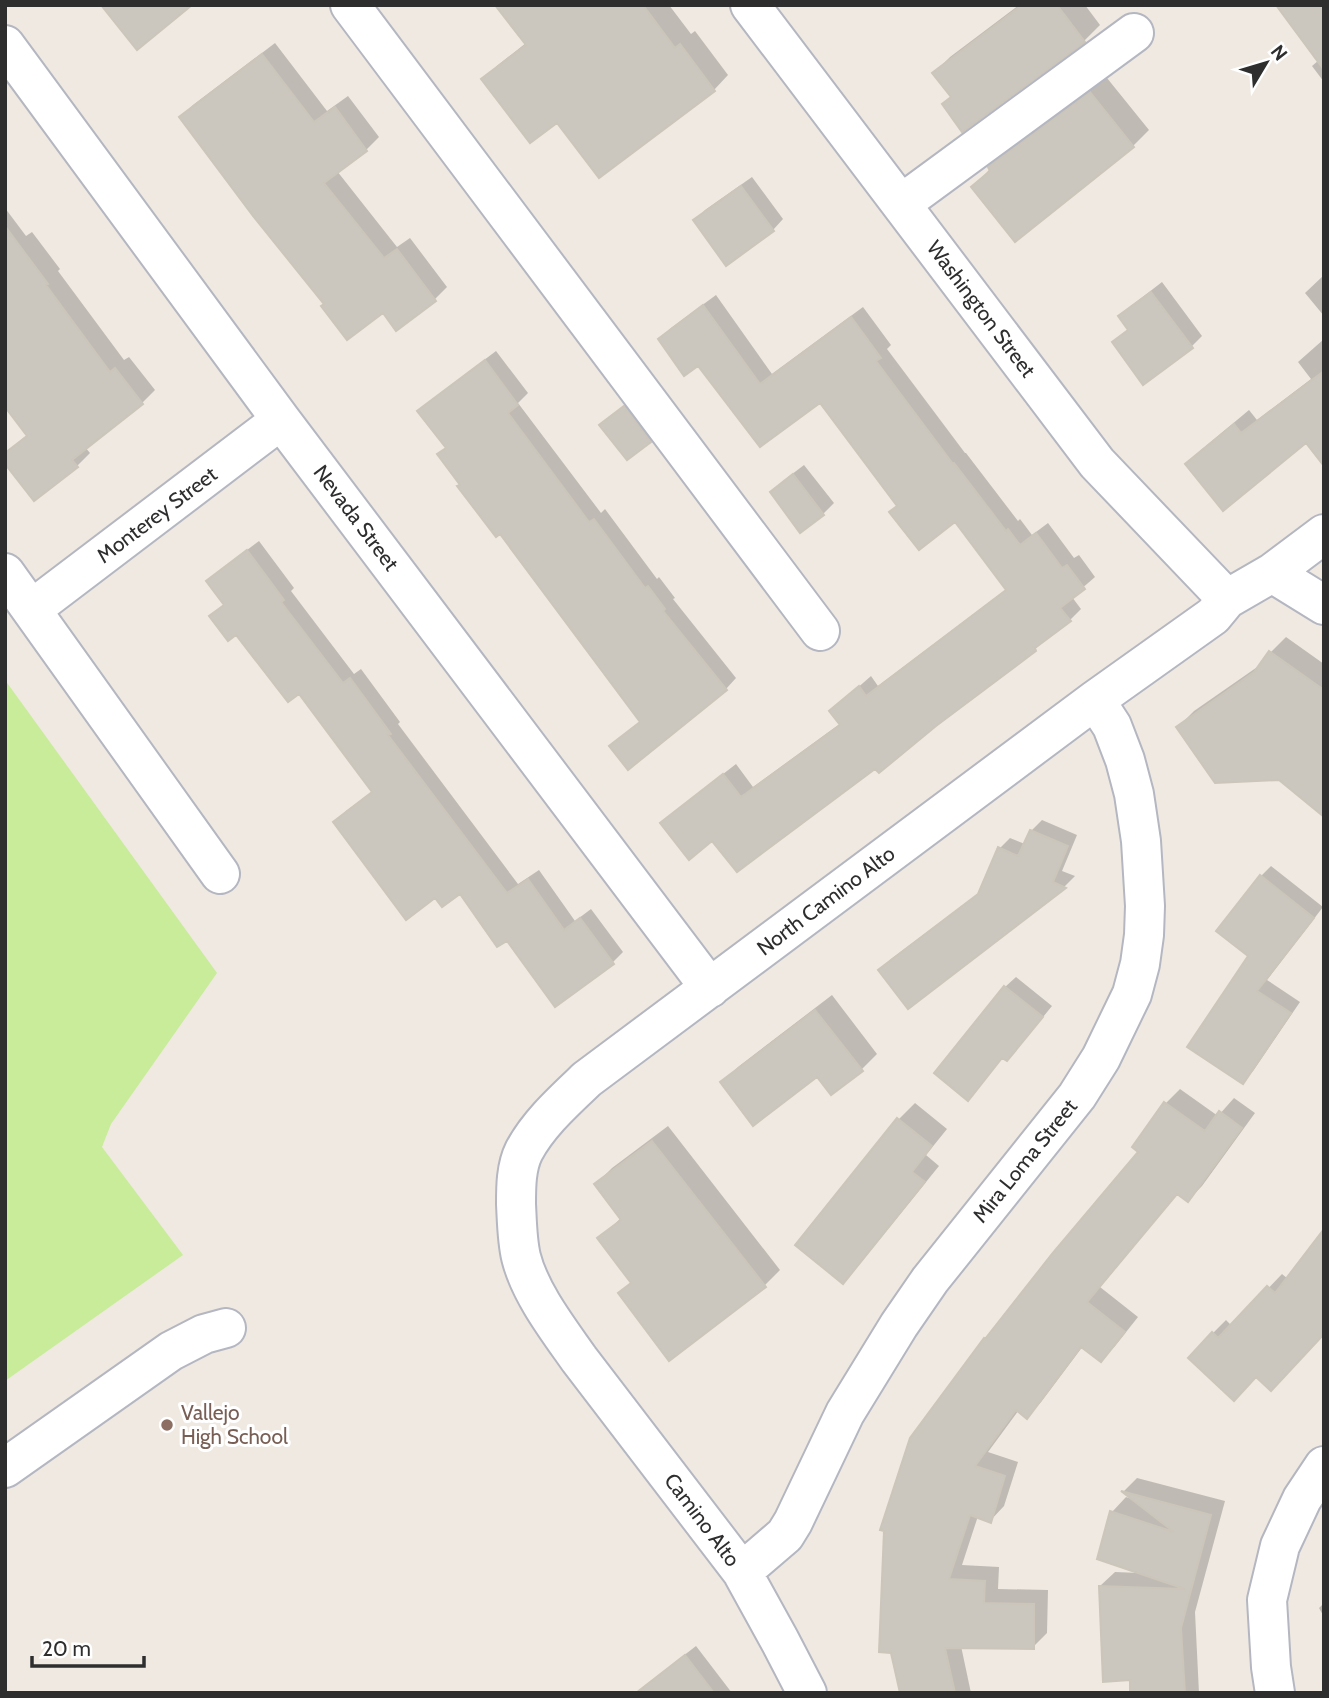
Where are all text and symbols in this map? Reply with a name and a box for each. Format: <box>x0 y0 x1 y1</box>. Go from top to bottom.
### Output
north arrow <box>1231 28 1301 98</box>
text: N <box>1266 40 1292 65</box>
street label: Washington Street <box>922 235 1041 382</box>
street label: Nevada Street <box>309 460 404 575</box>
street label: Monterey Street <box>92 461 222 568</box>
street label: North Camino Alto <box>752 841 899 961</box>
street label: Mira Loma Street <box>967 1094 1082 1227</box>
place label: Vallejo High School <box>181 1400 288 1449</box>
marker: Vallejo High School <box>159 1417 175 1433</box>
street label: Camino Alto <box>659 1468 746 1571</box>
scale bar <box>32 1624 144 1668</box>
text: 20 m <box>42 1636 91 1661</box>

